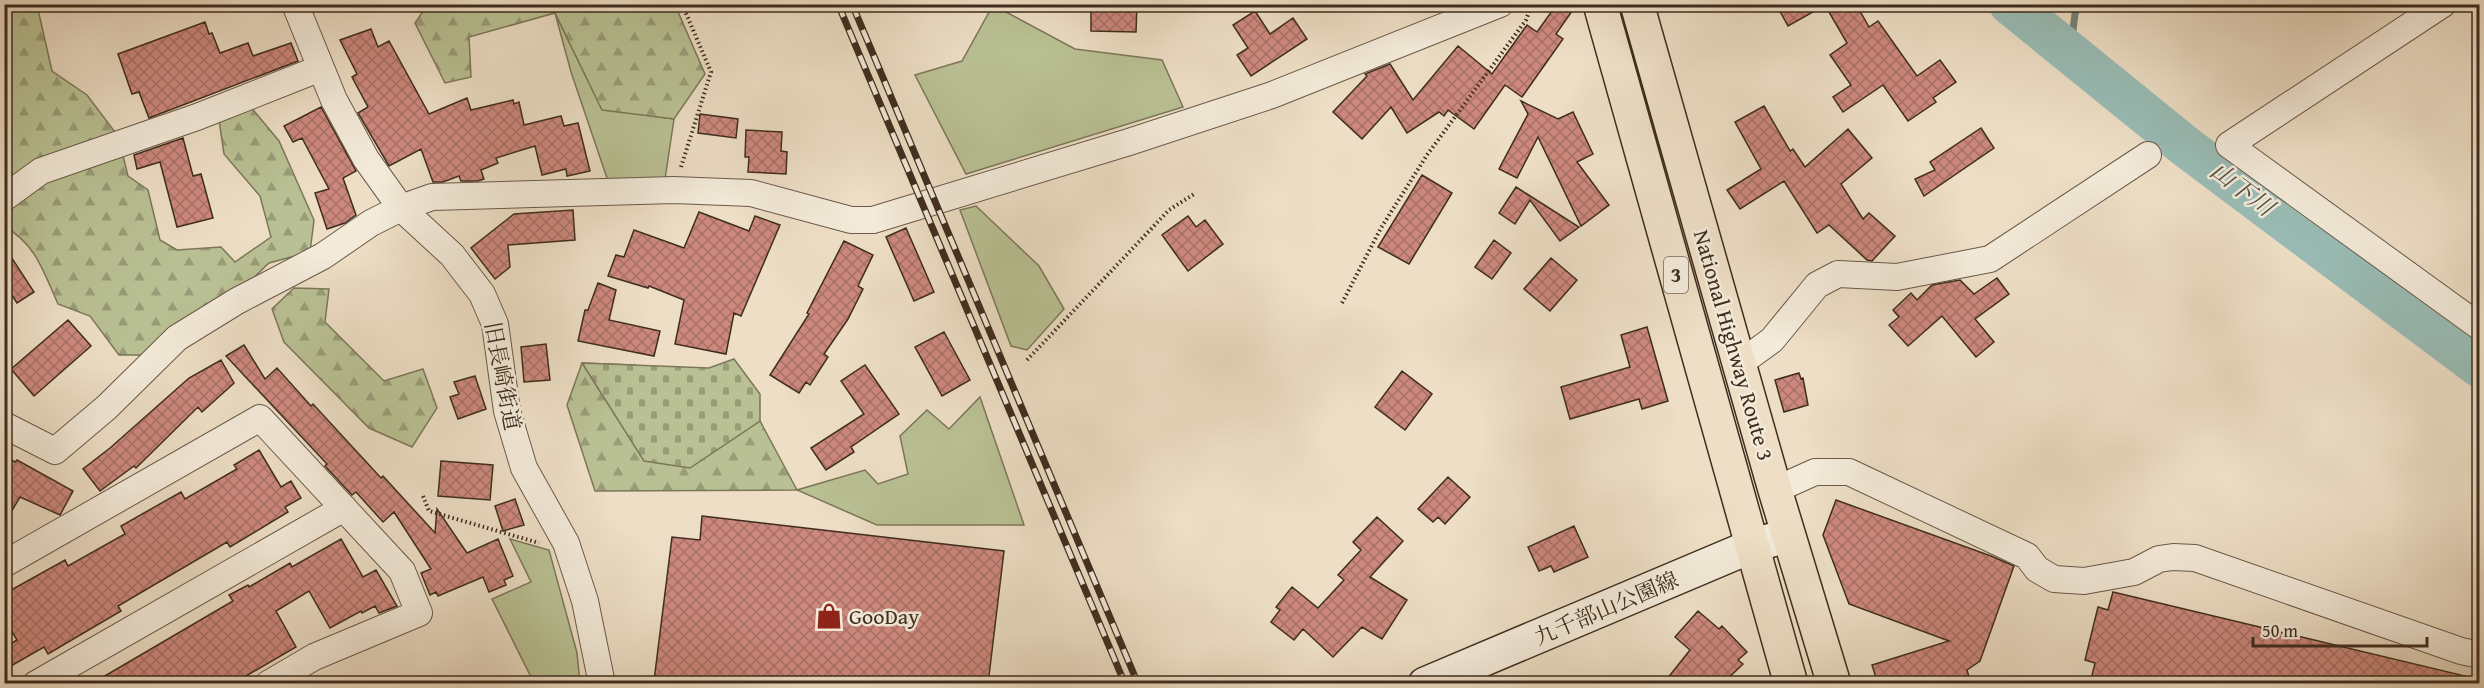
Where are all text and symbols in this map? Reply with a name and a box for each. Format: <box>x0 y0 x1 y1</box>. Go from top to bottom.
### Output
water label: 山下川 <box>2203 153 2284 226</box>
street label: National Highway Route 3 <box>1686 226 1782 464</box>
road number: 3 <box>1664 257 1688 293</box>
street label: 旧長崎街道 <box>477 319 529 433</box>
street label: 九千部山公園線 <box>1529 563 1683 653</box>
place label: GooDay <box>849 600 919 632</box>
shop icon: GooDay <box>814 601 844 631</box>
scale bar <box>2253 610 2427 648</box>
text: 50 m <box>2262 617 2298 644</box>

